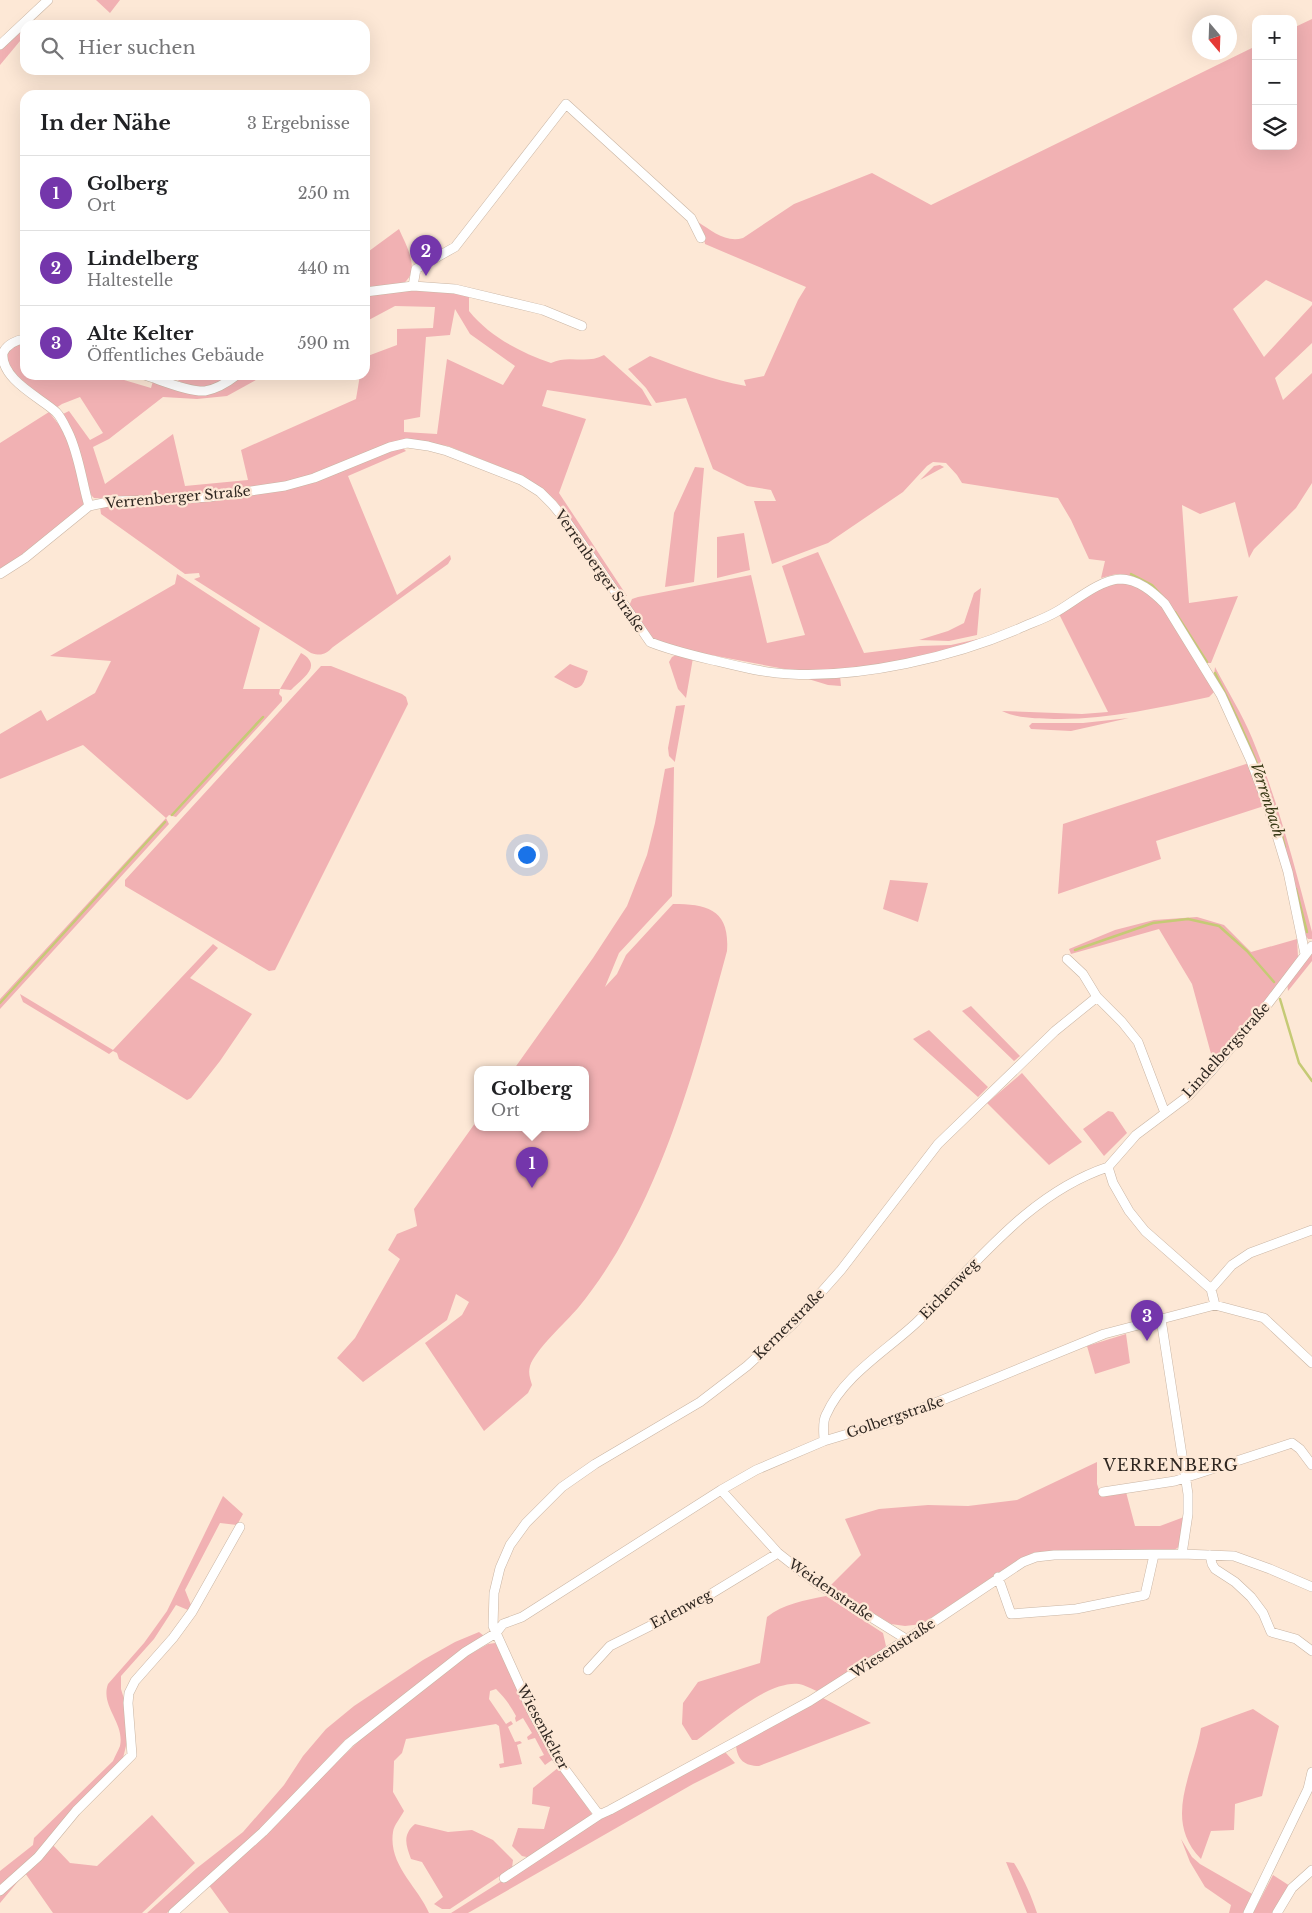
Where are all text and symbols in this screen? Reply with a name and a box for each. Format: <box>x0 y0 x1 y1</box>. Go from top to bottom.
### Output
north arrow <box>1192 15 1237 60</box>
map controls <box>1252 15 1297 150</box>
button: + <box>1252 15 1297 60</box>
search box <box>20 20 370 75</box>
icon: search <box>38 34 66 62</box>
text: Hier suchen <box>78 36 196 59</box>
button: − <box>1252 60 1297 105</box>
button: layers <box>1252 105 1297 150</box>
text: In der Nähe <box>40 110 171 136</box>
text: 3 Ergebnisse <box>247 113 350 133</box>
text: Golberg <box>87 172 168 195</box>
text: 1 <box>53 183 59 203</box>
text: 250 m <box>298 183 350 203</box>
text: Ort <box>87 195 116 215</box>
pin: 2 <box>410 235 442 276</box>
text: Lindelberg <box>87 247 198 270</box>
text: 2 <box>51 258 61 278</box>
text: 440 m <box>298 258 350 278</box>
text: Haltestelle <box>87 270 173 290</box>
text: Alte Kelter <box>87 322 193 345</box>
text: 3 <box>51 333 61 353</box>
text: 590 m <box>297 333 350 353</box>
text: Öffentliches Gebäude <box>87 345 264 365</box>
street label: Verrenberger Straße <box>104 482 251 512</box>
street label: Verrenberger Straße <box>550 505 649 636</box>
water label: Verrenbach <box>1247 760 1289 840</box>
your location <box>514 842 540 868</box>
street label: Lindelbergstraße <box>1178 998 1274 1102</box>
popup <box>474 1066 589 1131</box>
text: Golberg <box>491 1077 572 1100</box>
text: Ort <box>491 1100 520 1120</box>
pin: 1 <box>516 1147 548 1188</box>
street label: Eichenweg <box>916 1254 983 1323</box>
street label: Kernerstraße <box>750 1285 828 1363</box>
pin: 3 <box>1131 1300 1163 1341</box>
street label: Golbergstraße <box>844 1392 946 1442</box>
district label: VERRENBERG <box>1102 1455 1239 1475</box>
street label: Weidenstraße <box>784 1554 877 1625</box>
street label: Erlenweg <box>647 1585 715 1633</box>
street label: Wiesenstraße <box>847 1614 939 1682</box>
street label: Wiesenkelter <box>513 1680 573 1773</box>

